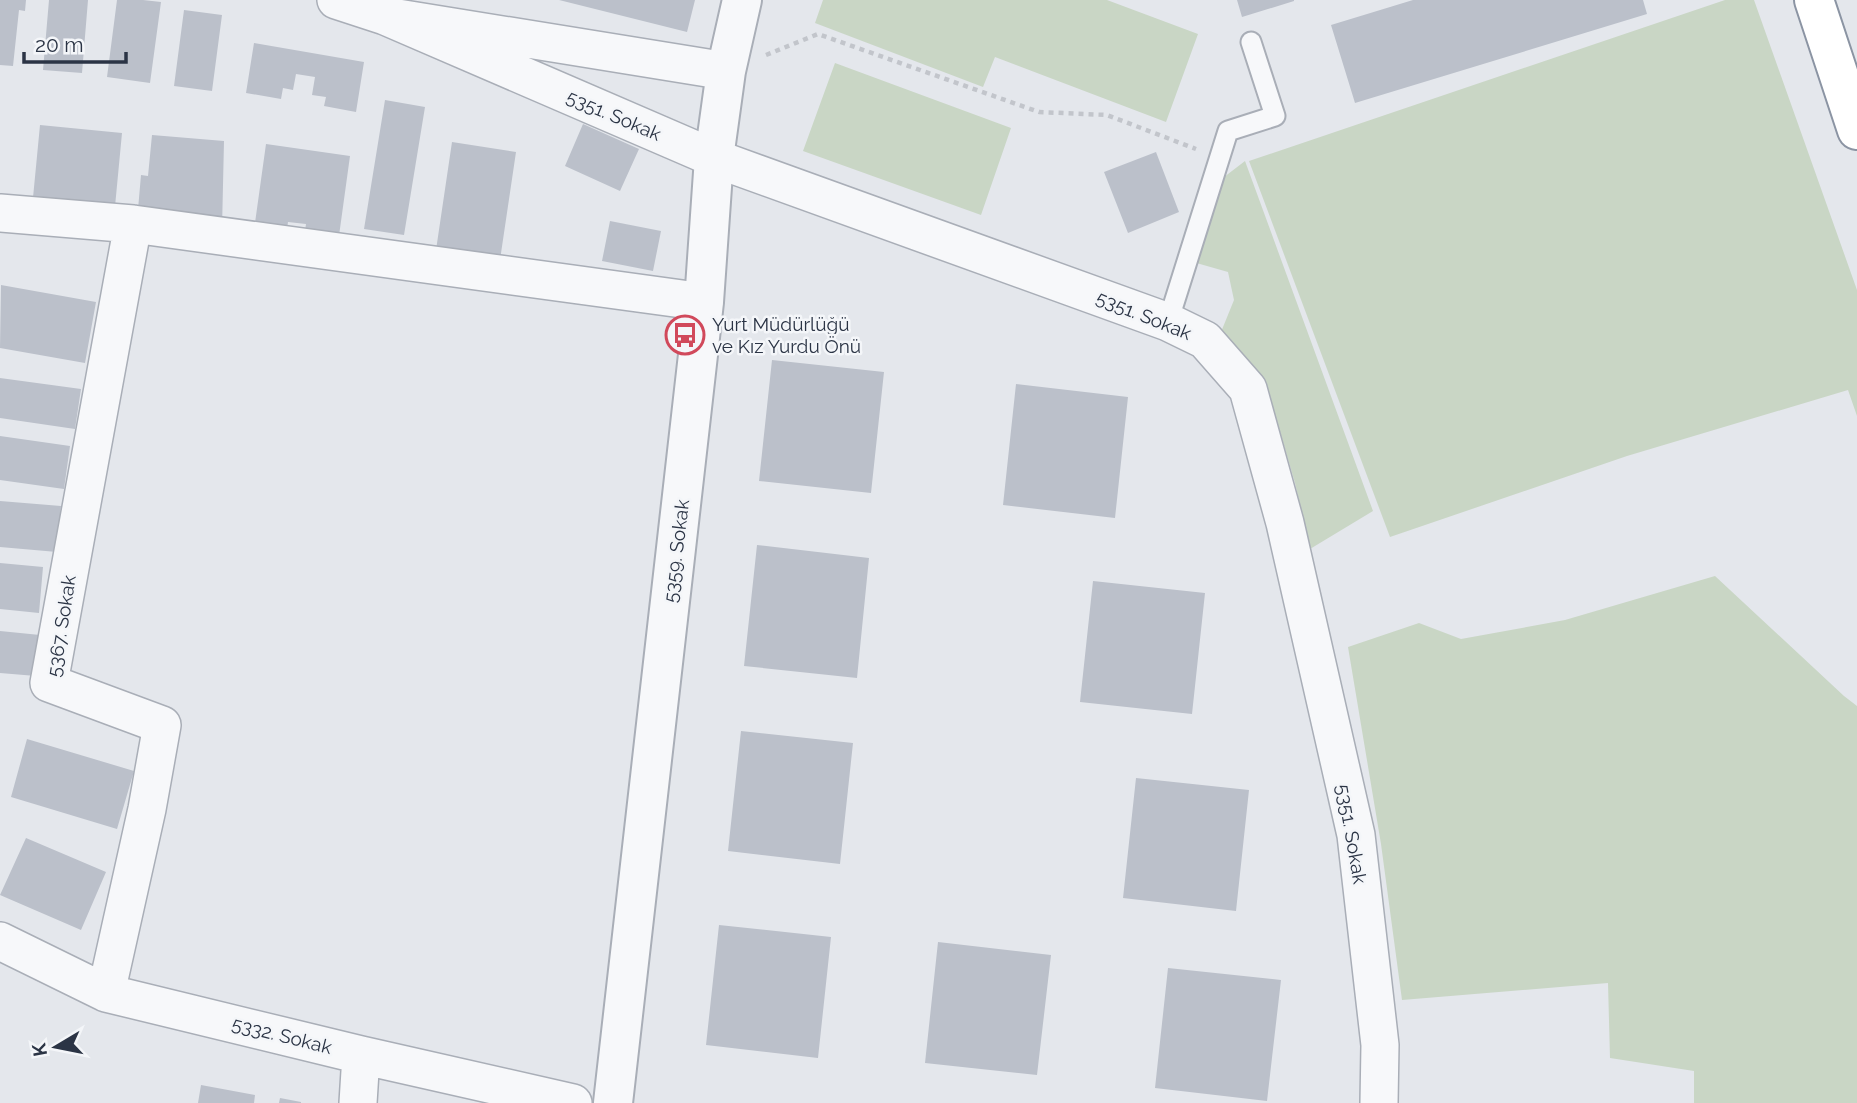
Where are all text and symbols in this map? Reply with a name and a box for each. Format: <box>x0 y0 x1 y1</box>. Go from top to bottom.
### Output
scale bar <box>24 21 126 65</box>
text: 20 m <box>35 32 83 57</box>
street label: 5351. Sokak <box>563 85 665 145</box>
street label: 5351. Sokak <box>1093 286 1195 344</box>
place label: Yurt Müdürlüğü ve Kız Yurdu Önü <box>712 313 861 357</box>
bus stop icon: Yurt Müdürlüğü ve Kız Yurdu Önü <box>664 314 706 356</box>
street label: 5359. Sokak <box>659 498 693 604</box>
street label: 5367. Sokak <box>42 574 80 678</box>
street label: 5351. Sokak <box>1332 782 1372 886</box>
north arrow <box>21 1012 91 1082</box>
street label: 5332. Sokak <box>230 1012 334 1058</box>
text: K <box>27 1042 51 1058</box>

